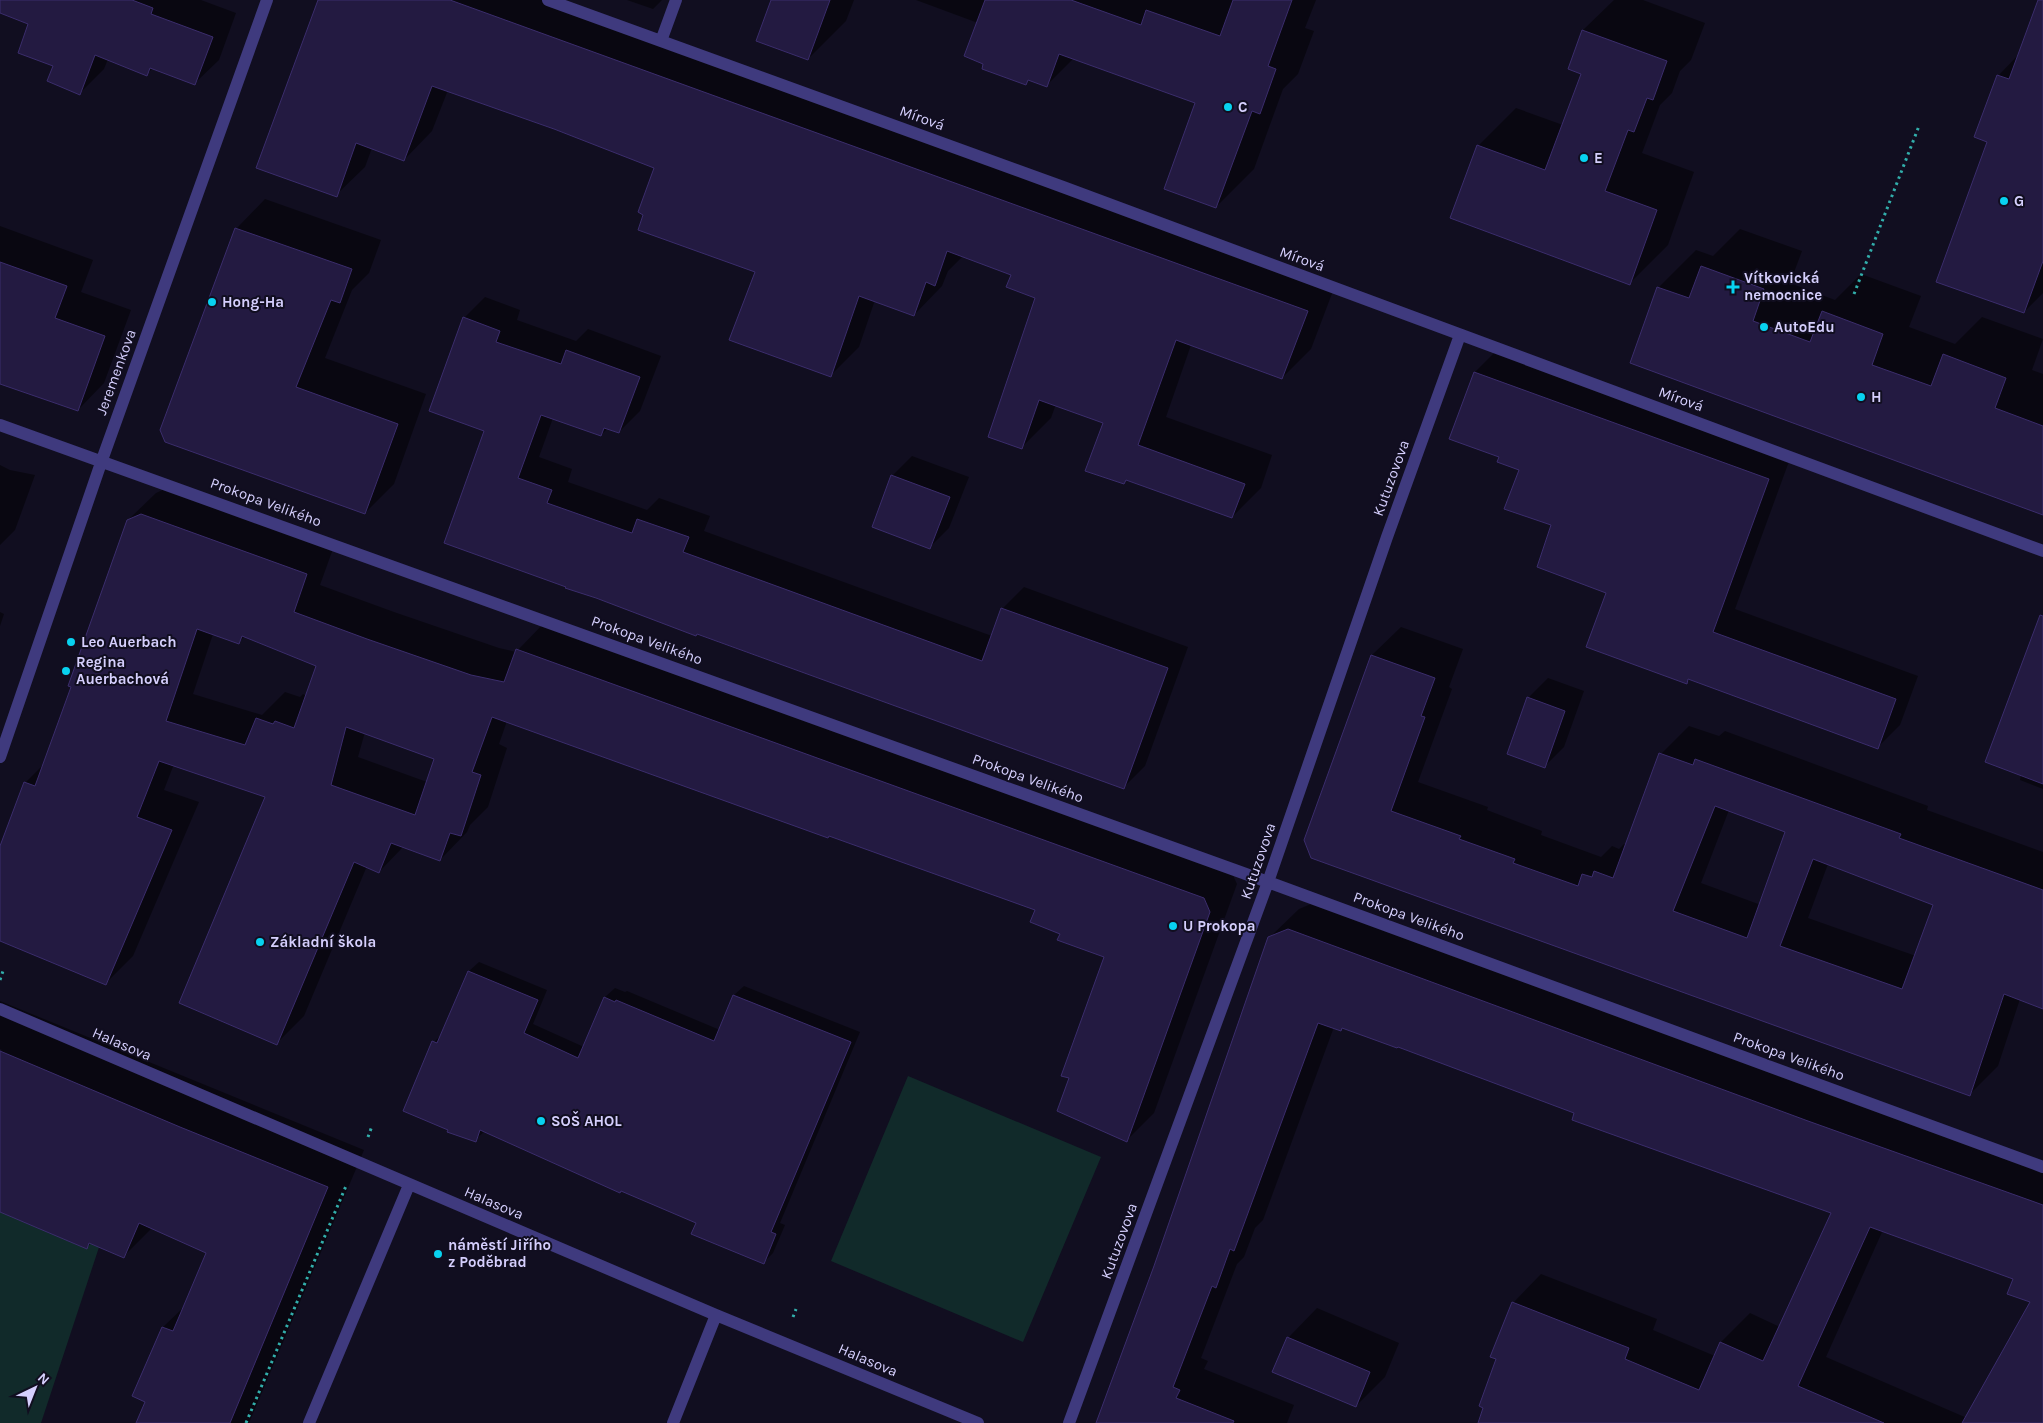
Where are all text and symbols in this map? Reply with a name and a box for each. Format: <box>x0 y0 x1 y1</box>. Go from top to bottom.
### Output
place label: C <box>1238 98 1248 116</box>
marker: C <box>1222 101 1234 113</box>
street label: Mírová <box>897 102 947 134</box>
place label: E <box>1594 149 1603 167</box>
marker: E <box>1578 152 1590 164</box>
place label: G <box>2014 192 2024 210</box>
marker: G <box>1998 195 2010 207</box>
street label: Mírová <box>1277 243 1327 275</box>
place label: Vítkovická nemocnice <box>1744 269 1822 304</box>
marker: Vítkovická nemocnice <box>1726 280 1740 294</box>
place label: Hong-Ha <box>222 293 284 311</box>
marker: Hong-Ha <box>206 296 218 308</box>
place label: AutoEdu <box>1774 318 1835 336</box>
marker: AutoEdu <box>1758 321 1770 333</box>
street label: Jeremenkova <box>92 327 140 417</box>
street label: Mírová <box>1656 383 1706 415</box>
place label: H <box>1871 388 1882 406</box>
marker: H <box>1855 391 1867 403</box>
street label: Kutuzovova <box>1369 437 1413 519</box>
street label: Prokopa Velikého <box>208 474 324 530</box>
street label: Prokopa Velikého <box>589 612 705 668</box>
place label: Leo Auerbach <box>81 633 177 651</box>
marker: Leo Auerbach <box>65 636 77 648</box>
place label: Regina Auerbachová <box>76 653 169 688</box>
marker: Regina Auerbachová <box>60 665 72 677</box>
street label: Prokopa Velikého <box>970 750 1086 806</box>
street label: Kutuzovova <box>1237 820 1279 902</box>
street label: Prokopa Velikého <box>1351 888 1467 944</box>
place label: U Prokopa <box>1183 917 1256 935</box>
marker: U Prokopa <box>1167 920 1179 932</box>
place label: Základní škola <box>270 933 376 951</box>
marker: Základní škola <box>254 936 266 948</box>
street label: Halasova <box>90 1023 154 1065</box>
street label: Prokopa Velikého <box>1731 1028 1847 1084</box>
place label: SOŠ AHOL <box>551 1110 622 1130</box>
marker: SOŠ AHOL <box>535 1115 547 1127</box>
street label: Halasova <box>462 1182 526 1224</box>
street label: Kutuzovova <box>1097 1200 1141 1282</box>
place label: náměstí Jiřího z Poděbrad <box>448 1236 551 1271</box>
marker: náměstí Jiřího z Poděbrad <box>432 1248 444 1260</box>
street label: Halasova <box>836 1339 900 1381</box>
north arrow <box>10 1363 60 1413</box>
text: N <box>34 1369 53 1389</box>

